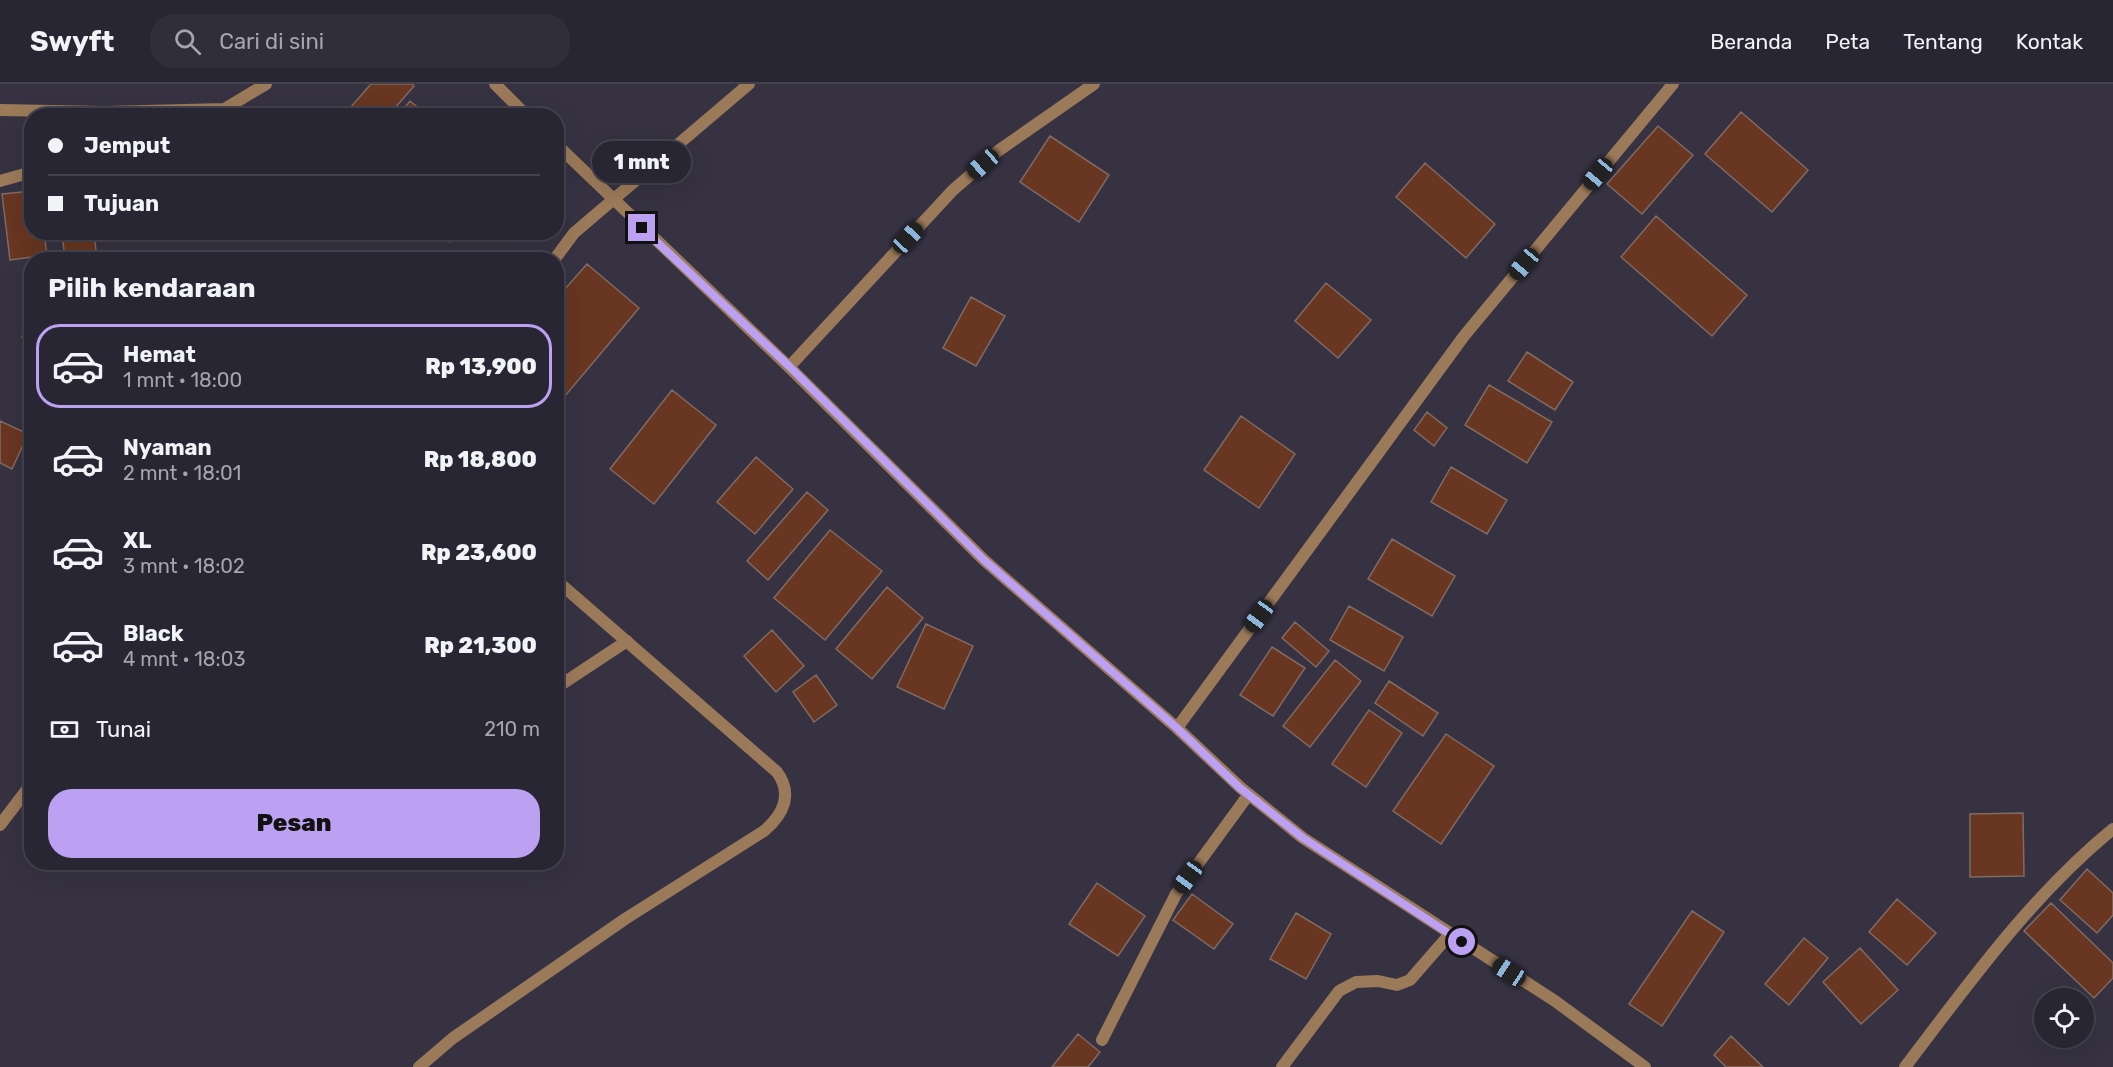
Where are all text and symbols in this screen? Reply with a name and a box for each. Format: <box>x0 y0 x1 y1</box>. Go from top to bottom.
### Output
search box <box>150 14 570 68</box>
text: Swyft <box>30 25 114 58</box>
icon: search <box>171 25 204 58</box>
text: Cari di sini <box>219 28 324 55</box>
text: Beranda <box>1710 29 1792 54</box>
text: Peta <box>1825 29 1870 54</box>
text: Tentang <box>1903 29 1983 54</box>
text: Kontak <box>2016 29 2083 54</box>
text: Jemput <box>84 132 170 159</box>
callout: 1 mnt <box>592 141 692 183</box>
car <box>964 145 1002 183</box>
text: 1 mnt <box>613 150 670 174</box>
car <box>1580 154 1616 194</box>
text: Tujuan <box>84 190 159 217</box>
route end <box>628 214 655 241</box>
car <box>889 219 927 257</box>
car <box>1506 244 1542 284</box>
text: Pilih kendaraan <box>48 272 256 304</box>
icon: car <box>51 339 105 393</box>
text: Hemat <box>123 341 196 368</box>
text: Rp 13,900 <box>425 353 537 380</box>
text: 1 mnt · 18:00 <box>123 368 242 392</box>
icon: car <box>51 432 105 486</box>
text: Nyaman <box>123 434 212 461</box>
text: Rp 18,800 <box>424 446 537 473</box>
text: 2 mnt · 18:01 <box>123 461 241 485</box>
icon: car <box>51 525 105 579</box>
text: XL <box>123 527 151 554</box>
text: Rp 23,600 <box>421 539 537 566</box>
text: 3 mnt · 18:02 <box>123 554 245 578</box>
car <box>1241 596 1277 636</box>
icon: car <box>51 618 105 672</box>
text: Black <box>123 620 184 647</box>
text: Rp 21,300 <box>424 632 537 659</box>
text: 4 mnt · 18:03 <box>123 647 245 671</box>
icon: cash <box>48 713 81 746</box>
text: Tunai <box>96 716 151 743</box>
text: 210 m <box>484 717 540 741</box>
button: Pesan <box>48 789 540 858</box>
car <box>1170 857 1206 897</box>
route start <box>1448 928 1475 955</box>
car <box>1489 955 1529 989</box>
map controls <box>2034 988 2094 1048</box>
button: locate <box>2034 988 2094 1048</box>

